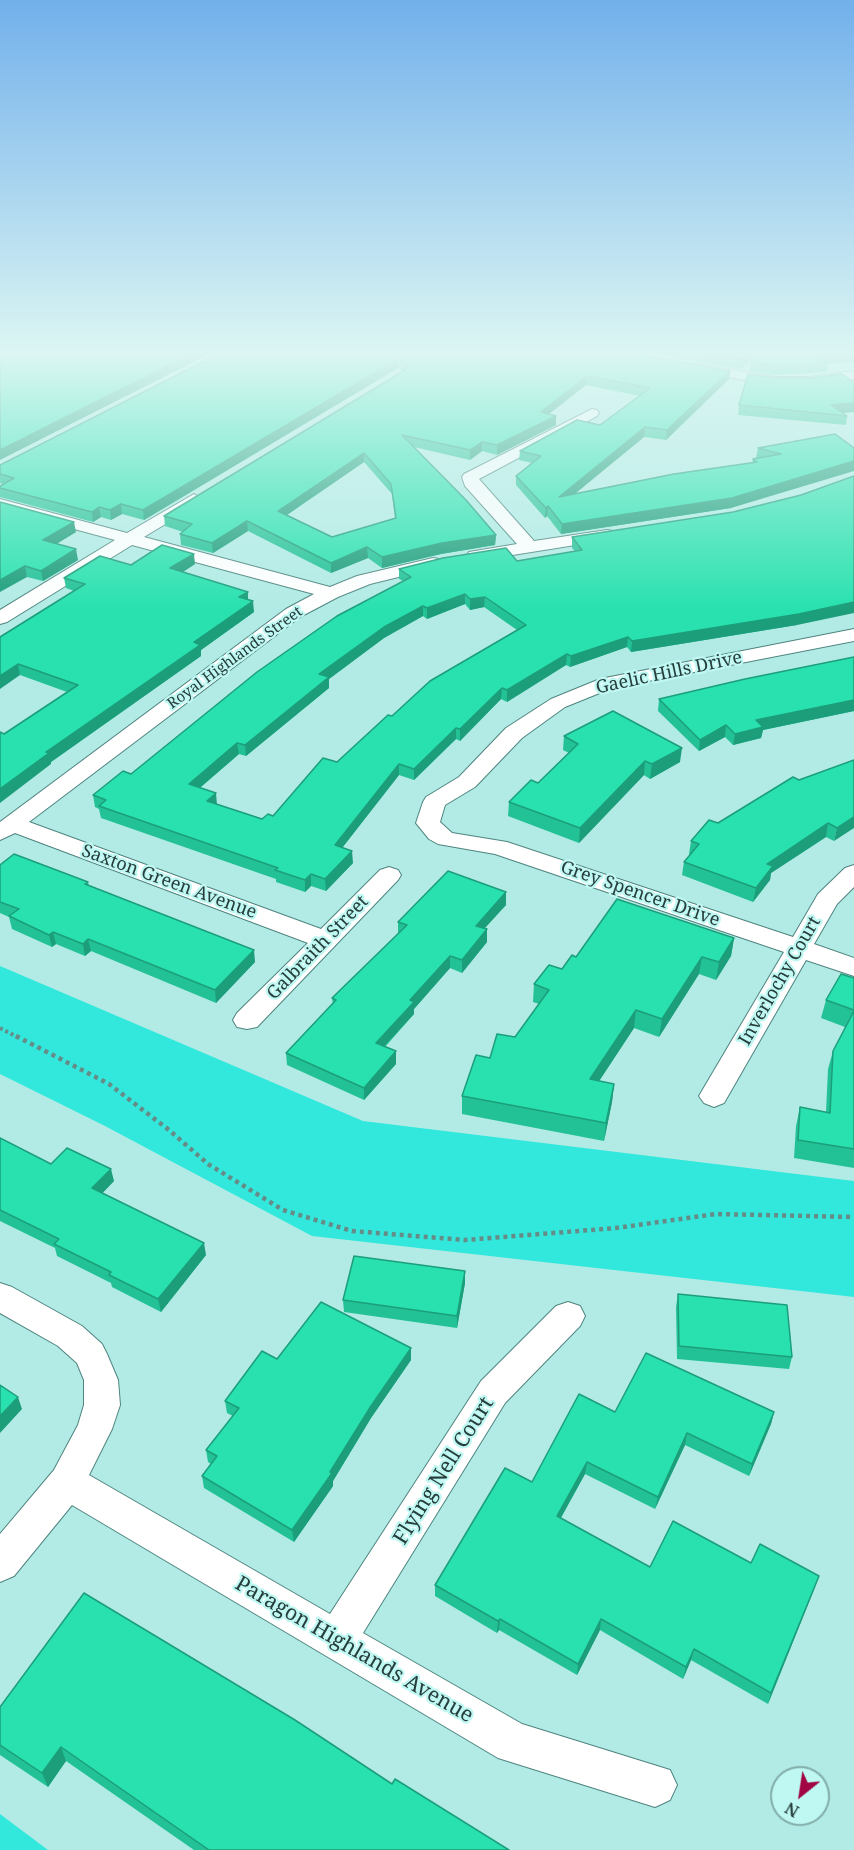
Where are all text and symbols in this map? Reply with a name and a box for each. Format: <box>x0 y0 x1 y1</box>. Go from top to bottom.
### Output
street label: Royal Highlands Street <box>164 603 306 713</box>
street label: Gaelic Hills Drive <box>594 647 744 699</box>
street label: Saxton Green Avenue <box>79 840 259 924</box>
street label: Grey Spencer Drive <box>558 857 722 931</box>
street label: Galbraith Street <box>263 891 373 1005</box>
street label: Inverlochy Court <box>734 913 826 1049</box>
street label: Flying Nell Court <box>388 1393 500 1549</box>
street label: Paragon Highlands Avenue <box>230 1571 478 1729</box>
north arrow <box>770 1766 830 1826</box>
text: N <box>781 1797 803 1823</box>

